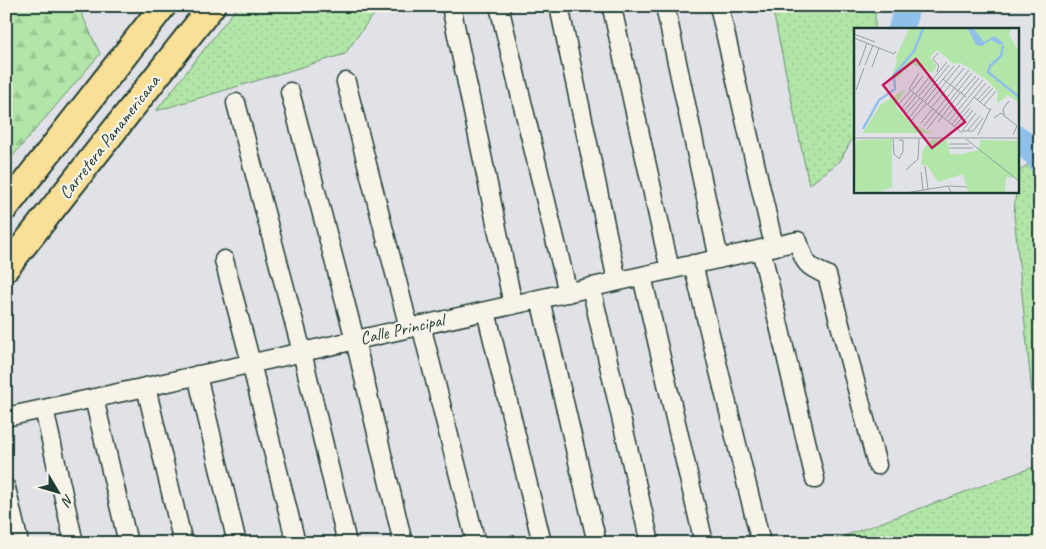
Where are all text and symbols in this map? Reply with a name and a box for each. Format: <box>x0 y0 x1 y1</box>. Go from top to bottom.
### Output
inset map <box>854 28 1018 192</box>
street label: Carretera Panamericana <box>54 70 165 203</box>
street label: Calle Principal <box>358 308 449 349</box>
north arrow <box>32 466 82 516</box>
text: N <box>57 491 77 510</box>

